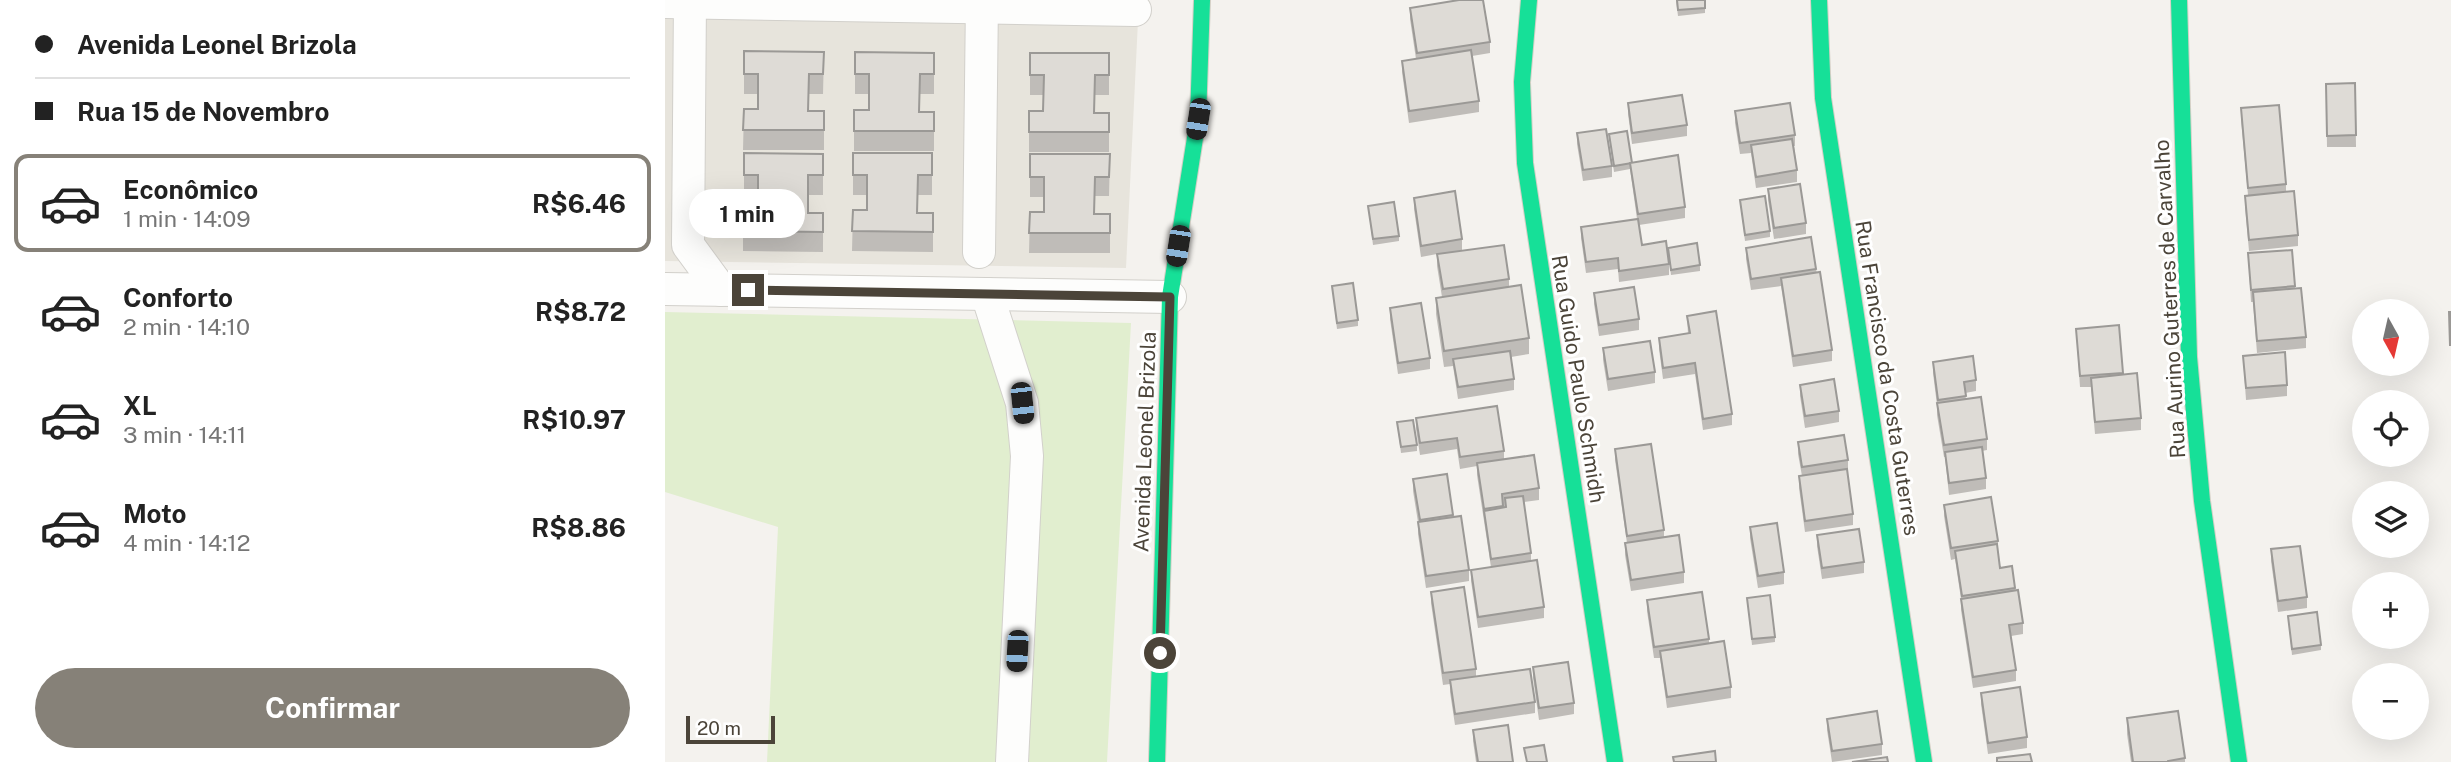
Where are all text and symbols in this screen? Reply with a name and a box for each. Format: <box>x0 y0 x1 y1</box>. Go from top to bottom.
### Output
text: Avenida Leonel Brizola <box>77 29 357 60</box>
text: Rua 15 de Novembro <box>77 96 329 127</box>
car <box>1185 97 1212 141</box>
street label: Rua Aurino Guterres de Carvalho <box>2149 139 2190 459</box>
icon: car <box>39 172 102 235</box>
text: Econômico <box>123 174 258 205</box>
text: R$6.46 <box>532 188 626 219</box>
callout: 1 min <box>690 188 806 238</box>
text: 1 min <box>719 200 775 227</box>
text: 1 min · 14:09 <box>123 205 251 232</box>
street label: Rua Francisco da Costa Guterres <box>1850 219 1925 537</box>
car <box>1165 224 1192 268</box>
street label: Rua Guido Paulo Schmidh <box>1547 253 1610 505</box>
route end <box>732 274 764 306</box>
icon: car <box>39 280 102 343</box>
text: Conforto <box>123 282 233 313</box>
text: R$8.72 <box>535 296 626 327</box>
north arrow <box>2352 299 2429 376</box>
map controls <box>2352 299 2429 740</box>
text: 2 min · 14:10 <box>123 313 250 340</box>
street label: Avenida Leonel Brizola <box>1128 331 1161 553</box>
car <box>1010 381 1035 425</box>
icon: car <box>39 388 102 451</box>
text: XL <box>123 390 157 421</box>
button: locate <box>2352 390 2429 467</box>
text: R$10.97 <box>522 404 626 435</box>
text: 3 min · 14:11 <box>123 421 246 448</box>
button: layers <box>2352 481 2429 558</box>
icon: car <box>39 496 102 559</box>
text: Moto <box>123 498 186 529</box>
text: R$8.86 <box>531 512 626 543</box>
text: 4 min · 14:12 <box>123 529 250 556</box>
button: + <box>2352 572 2429 649</box>
car <box>1006 629 1029 673</box>
route start <box>1144 637 1176 669</box>
button: − <box>2352 663 2429 740</box>
button: Confirmar <box>35 668 630 748</box>
scale bar <box>686 713 775 745</box>
text: 20 m <box>697 717 741 739</box>

